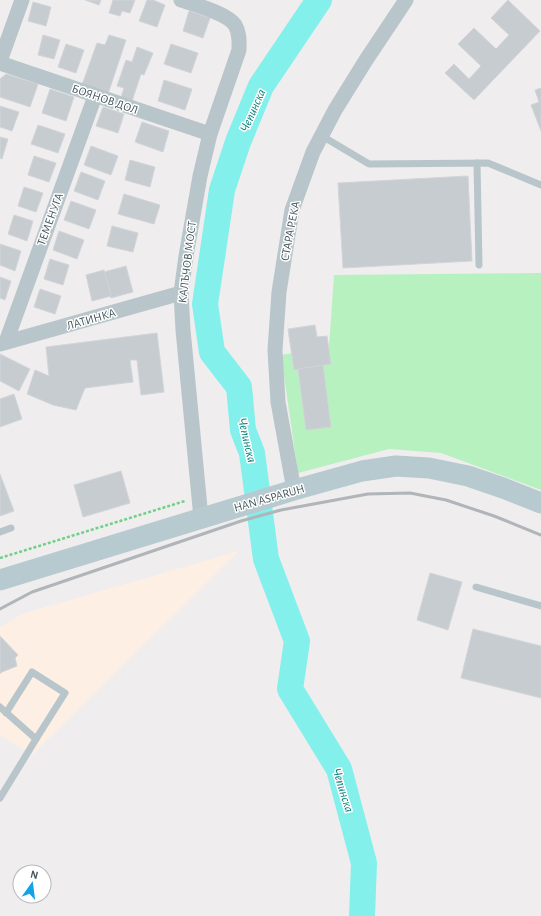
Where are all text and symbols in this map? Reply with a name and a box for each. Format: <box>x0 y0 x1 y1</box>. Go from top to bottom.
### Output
street label: БОЯНОВ ДОЛ <box>70 82 140 116</box>
water label: Чепинска <box>238 87 269 134</box>
street label: ТЕМЕНУГА <box>35 191 65 247</box>
street label: СТАРА РЕКА <box>278 200 302 262</box>
street label: КАЛЪЧОВ МОСТ <box>176 220 198 304</box>
street label: ЛАТИНКА <box>65 306 117 332</box>
water label: Чепинска <box>235 417 258 464</box>
street label: HAN ASPARUH <box>232 482 306 514</box>
water label: Чепинска <box>330 767 356 814</box>
north arrow <box>12 864 52 904</box>
text: N <box>29 869 39 881</box>

